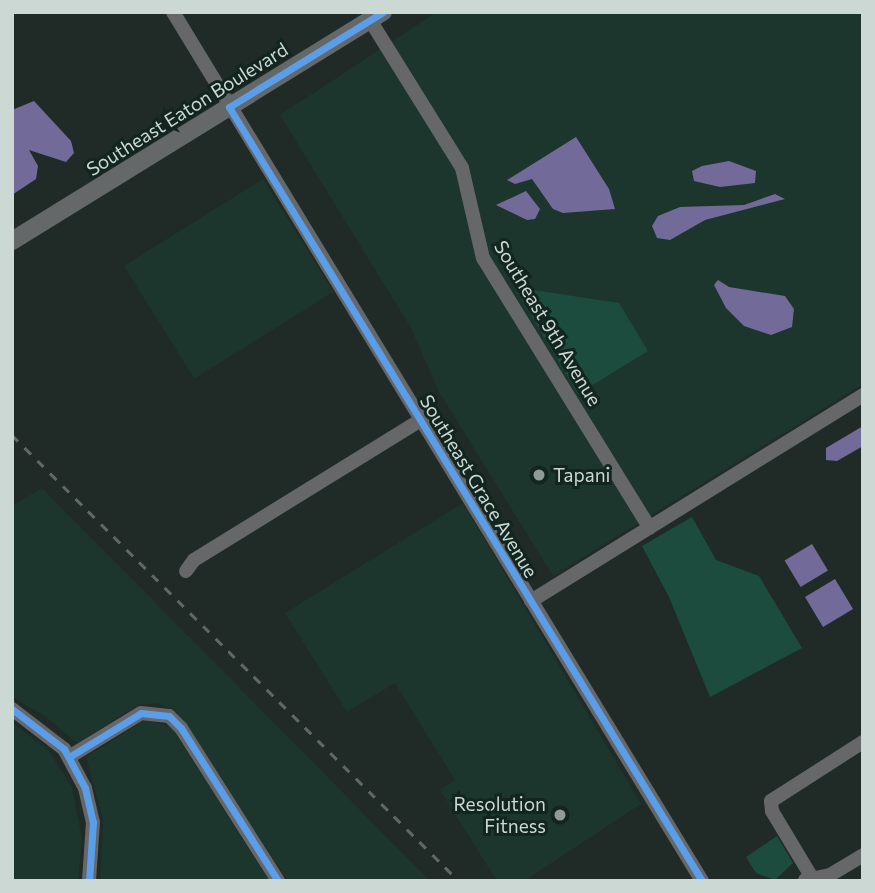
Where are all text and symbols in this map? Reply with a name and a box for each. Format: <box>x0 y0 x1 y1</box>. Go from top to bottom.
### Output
street label: Southeast Eaton Boulevard <box>82 38 292 180</box>
street label: Southeast 9th Avenue <box>490 236 606 410</box>
street label: Southeast Grace Avenue <box>415 390 543 582</box>
place label: Tapani <box>553 464 610 486</box>
marker: Tapani <box>531 467 547 483</box>
place label: Resolution Fitness <box>454 793 546 837</box>
marker: Resolution Fitness <box>552 807 568 823</box>

